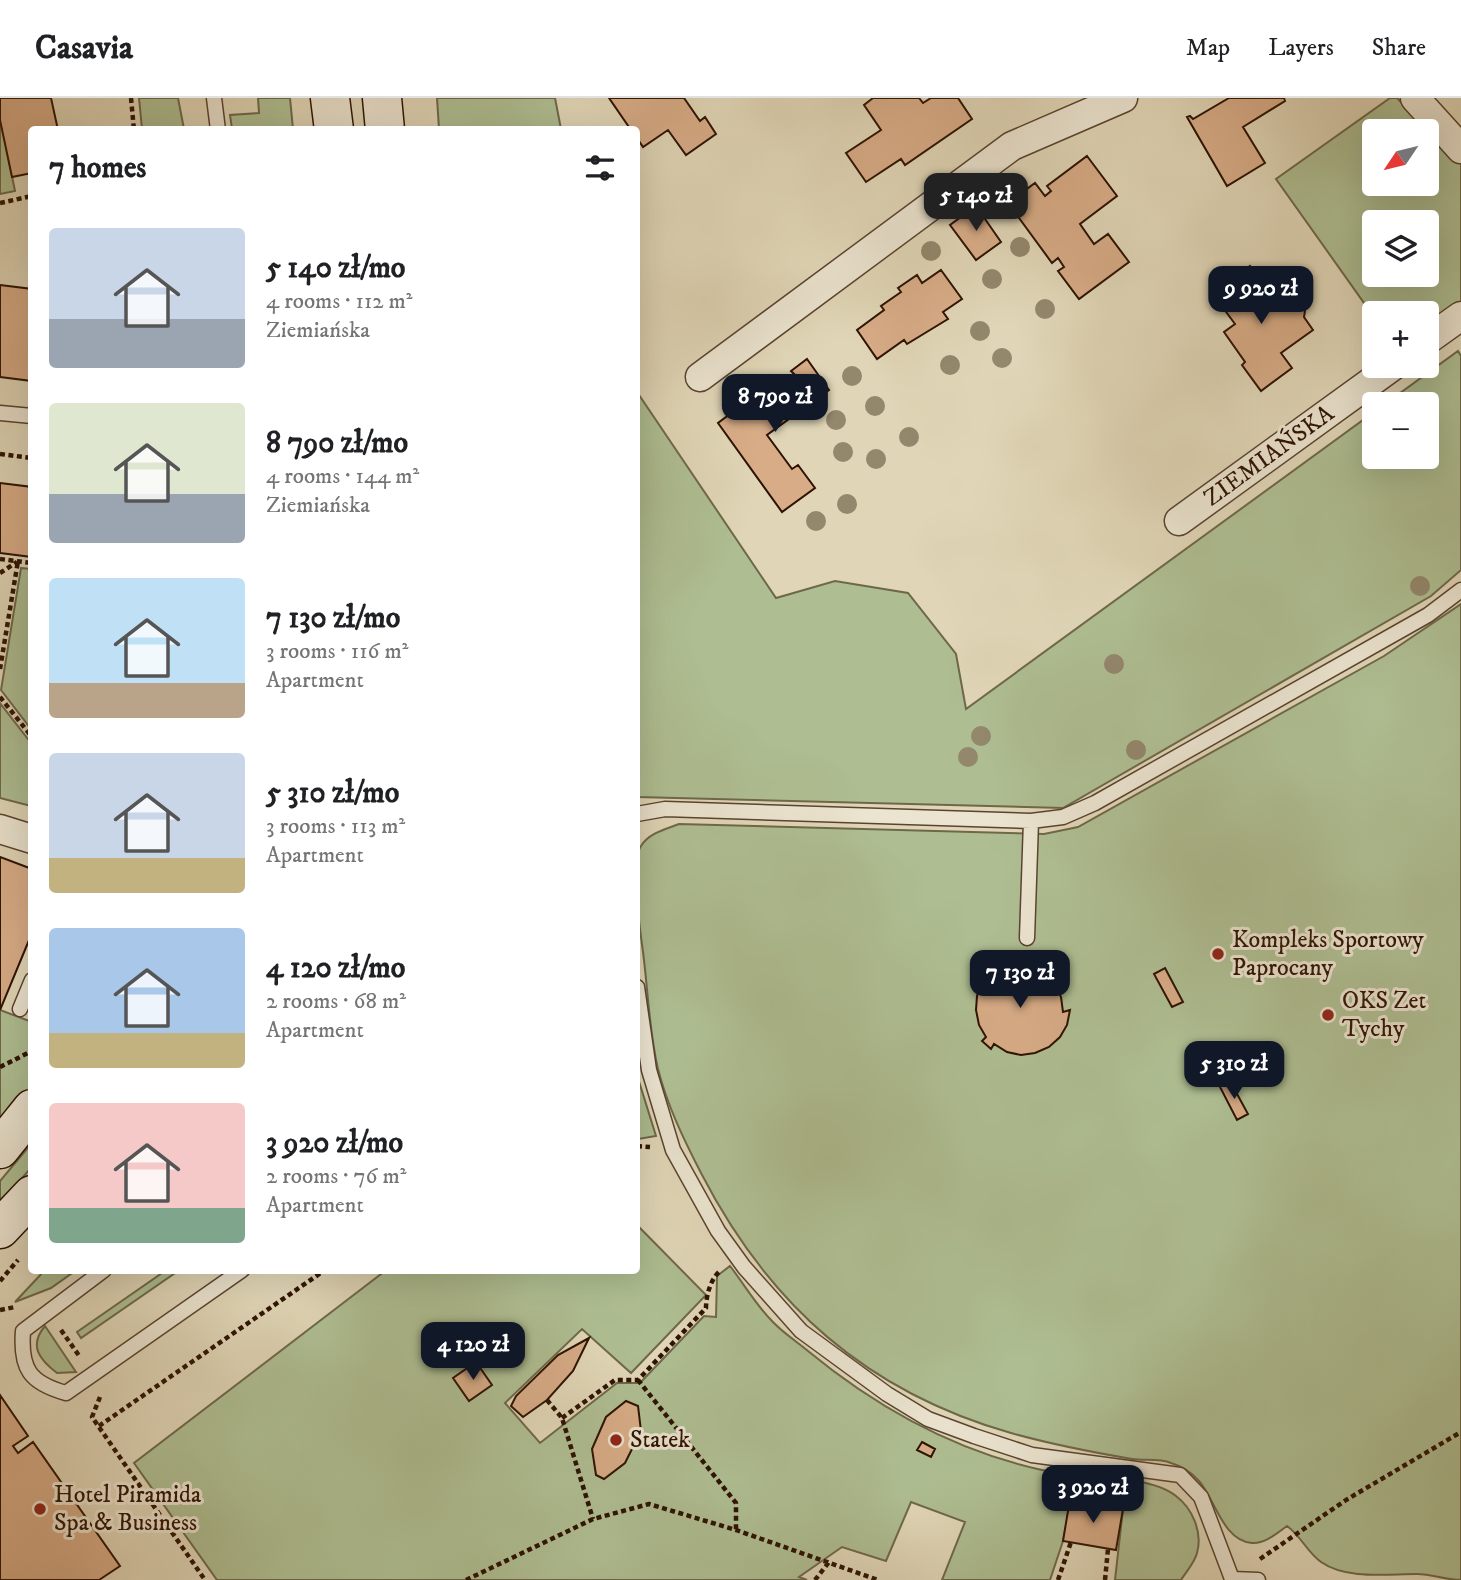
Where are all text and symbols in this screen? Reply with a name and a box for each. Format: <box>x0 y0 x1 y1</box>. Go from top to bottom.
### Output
text: Casavia <box>35 28 133 69</box>
text: Map <box>1186 33 1230 63</box>
text: Layers <box>1268 33 1334 63</box>
text: Share <box>1372 33 1426 63</box>
north arrow <box>1362 119 1438 196</box>
map controls <box>1362 119 1439 469</box>
icon: filters <box>581 149 619 187</box>
text: 7 homes <box>49 150 146 187</box>
pin: 5 140 zł <box>904 174 1048 233</box>
text: 5 140 zł <box>940 181 1012 210</box>
button: layers <box>1362 210 1439 287</box>
text: 5 140 zł/mo <box>266 250 405 287</box>
icon: home <box>105 256 189 340</box>
pin: 9 920 zł <box>1189 266 1333 326</box>
text: 9 920 zł <box>1224 274 1298 303</box>
text: 4 rooms · 112 m² <box>266 287 413 316</box>
button: + <box>1362 301 1439 378</box>
text: Ziemiańska <box>266 316 370 345</box>
pin: 8 790 zł <box>703 374 847 434</box>
text: 8 790 zł <box>738 382 812 411</box>
button: − <box>1362 392 1439 469</box>
street label: ZIEMIAŃSKA <box>1197 397 1341 513</box>
text: 8 790 zł/mo <box>266 425 408 462</box>
icon: home <box>105 431 189 515</box>
text: 4 rooms · 144 m² <box>266 462 419 491</box>
text: Ziemiańska <box>266 491 370 520</box>
text: 7 130 zł/mo <box>266 600 400 637</box>
icon: home <box>105 606 189 690</box>
text: 3 rooms · 116 m² <box>266 637 409 666</box>
text: Apartment <box>266 666 364 695</box>
text: 5 310 zł/mo <box>266 775 399 812</box>
icon: home <box>105 781 189 865</box>
text: 3 rooms · 113 m² <box>266 812 405 841</box>
text: Apartment <box>266 841 364 870</box>
place label: Kompleks Sportowy Paprocany <box>1232 925 1424 983</box>
marker: Kompleks Sportowy Paprocany <box>1210 946 1226 962</box>
text: 4 120 zł/mo <box>266 950 405 987</box>
pin: 7 130 zł <box>948 950 1092 1010</box>
icon: home <box>105 956 189 1040</box>
text: 7 130 zł <box>986 958 1054 987</box>
place label: OKS Zet Tychy <box>1342 986 1426 1044</box>
text: 2 rooms · 68 m² <box>266 987 406 1016</box>
marker: OKS Zet Tychy <box>1320 1007 1336 1023</box>
text: Apartment <box>266 1016 364 1045</box>
pin: 5 310 zł <box>1162 1042 1306 1101</box>
text: 5 310 zł <box>1200 1049 1268 1078</box>
text: 3 920 zł/mo <box>266 1125 403 1162</box>
icon: home <box>105 1131 189 1215</box>
text: 2 rooms · 76 m² <box>266 1162 406 1191</box>
text: Apartment <box>266 1191 364 1220</box>
pin: 4 120 zł <box>401 1322 545 1382</box>
text: 4 120 zł <box>437 1330 509 1359</box>
place label: Statek <box>630 1425 690 1455</box>
marker: Statek <box>608 1432 624 1448</box>
pin: 3 920 zł <box>1021 1466 1165 1525</box>
text: 3 920 zł <box>1058 1473 1128 1502</box>
place label: Hotel Piramida Spa & Business <box>54 1480 202 1538</box>
marker: Hotel Piramida Spa & Business <box>32 1501 48 1517</box>

